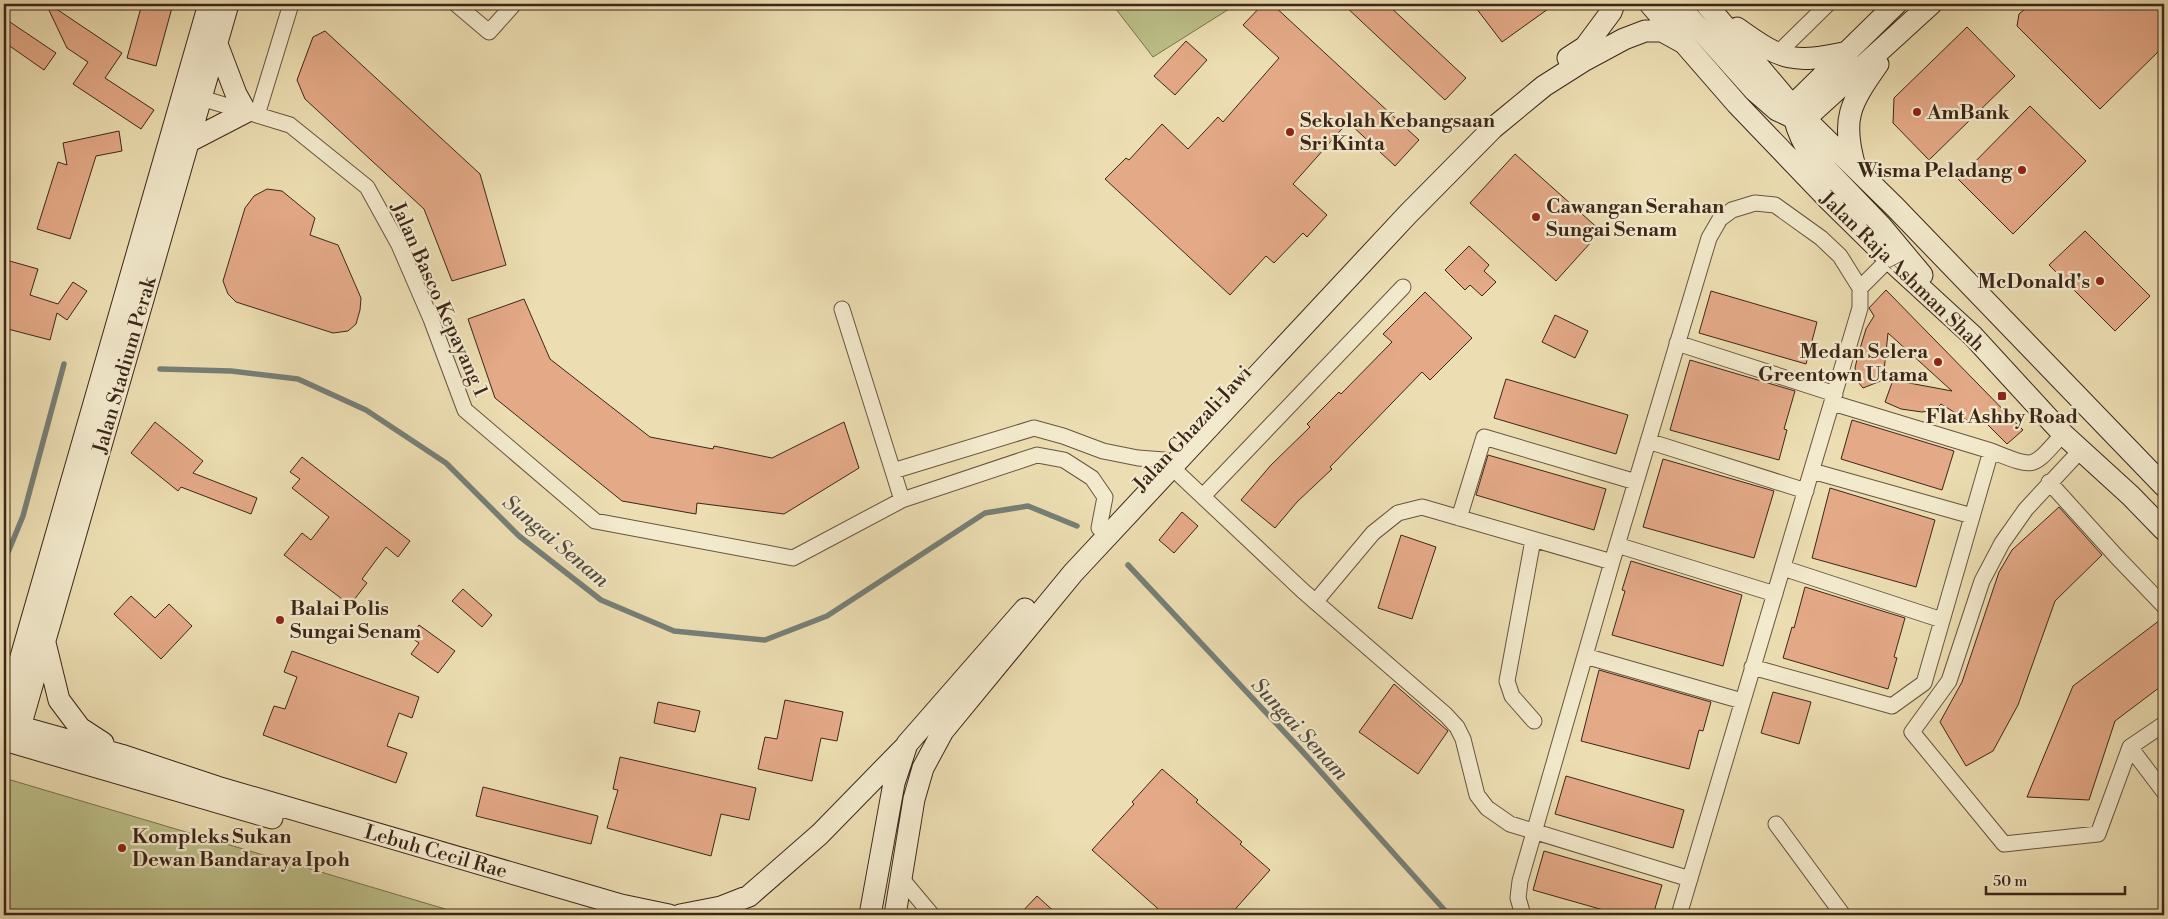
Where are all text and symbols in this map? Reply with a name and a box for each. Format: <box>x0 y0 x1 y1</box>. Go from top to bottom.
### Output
place label: AmBank <box>1926 101 2011 126</box>
marker: AmBank <box>1911 106 1923 118</box>
place label: Sekolah Kebangsaan Sri Kinta <box>1300 109 1496 157</box>
marker: Sekolah Kebangsaan Sri Kinta <box>1284 126 1296 138</box>
place label: Wisma Peladang <box>1856 159 2013 184</box>
marker: Wisma Peladang <box>2016 164 2028 176</box>
street label: Jalan Raja Ashman Shah <box>1814 186 1990 357</box>
place label: Cawangan Serahan Sungai Senam <box>1546 195 1725 243</box>
street label: Jalan Basco Kepayang 1 <box>384 198 493 401</box>
marker: Cawangan Serahan Sungai Senam <box>1530 211 1542 223</box>
place label: McDonald's <box>1978 270 2090 295</box>
street label: Jalan Stadium Perak <box>88 273 163 457</box>
marker: McDonald's <box>2094 275 2106 287</box>
place label: Medan Selera Greentown Utama <box>1758 340 1928 388</box>
marker: Medan Selera Greentown Utama <box>1932 356 1944 368</box>
street label: Jalan Ghazali Jawi <box>1128 361 1258 498</box>
marker: Flat Ashby Road <box>1996 390 2008 402</box>
place label: Flat Ashby Road <box>1926 405 2079 430</box>
water label: Sungai Senam <box>497 490 615 594</box>
place label: Balai Polis Sungai Senam <box>290 597 421 645</box>
marker: Balai Polis Sungai Senam <box>274 614 286 626</box>
water label: Sungai Senam <box>1245 673 1354 787</box>
street label: Lebuh Cecil Rae <box>361 820 510 885</box>
place label: Kompleks Sukan Dewan Bandaraya Ipoh <box>132 825 350 873</box>
marker: Kompleks Sukan Dewan Bandaraya Ipoh <box>116 842 128 854</box>
scale bar <box>1986 864 2124 896</box>
text: 50 m <box>1993 872 2027 891</box>

